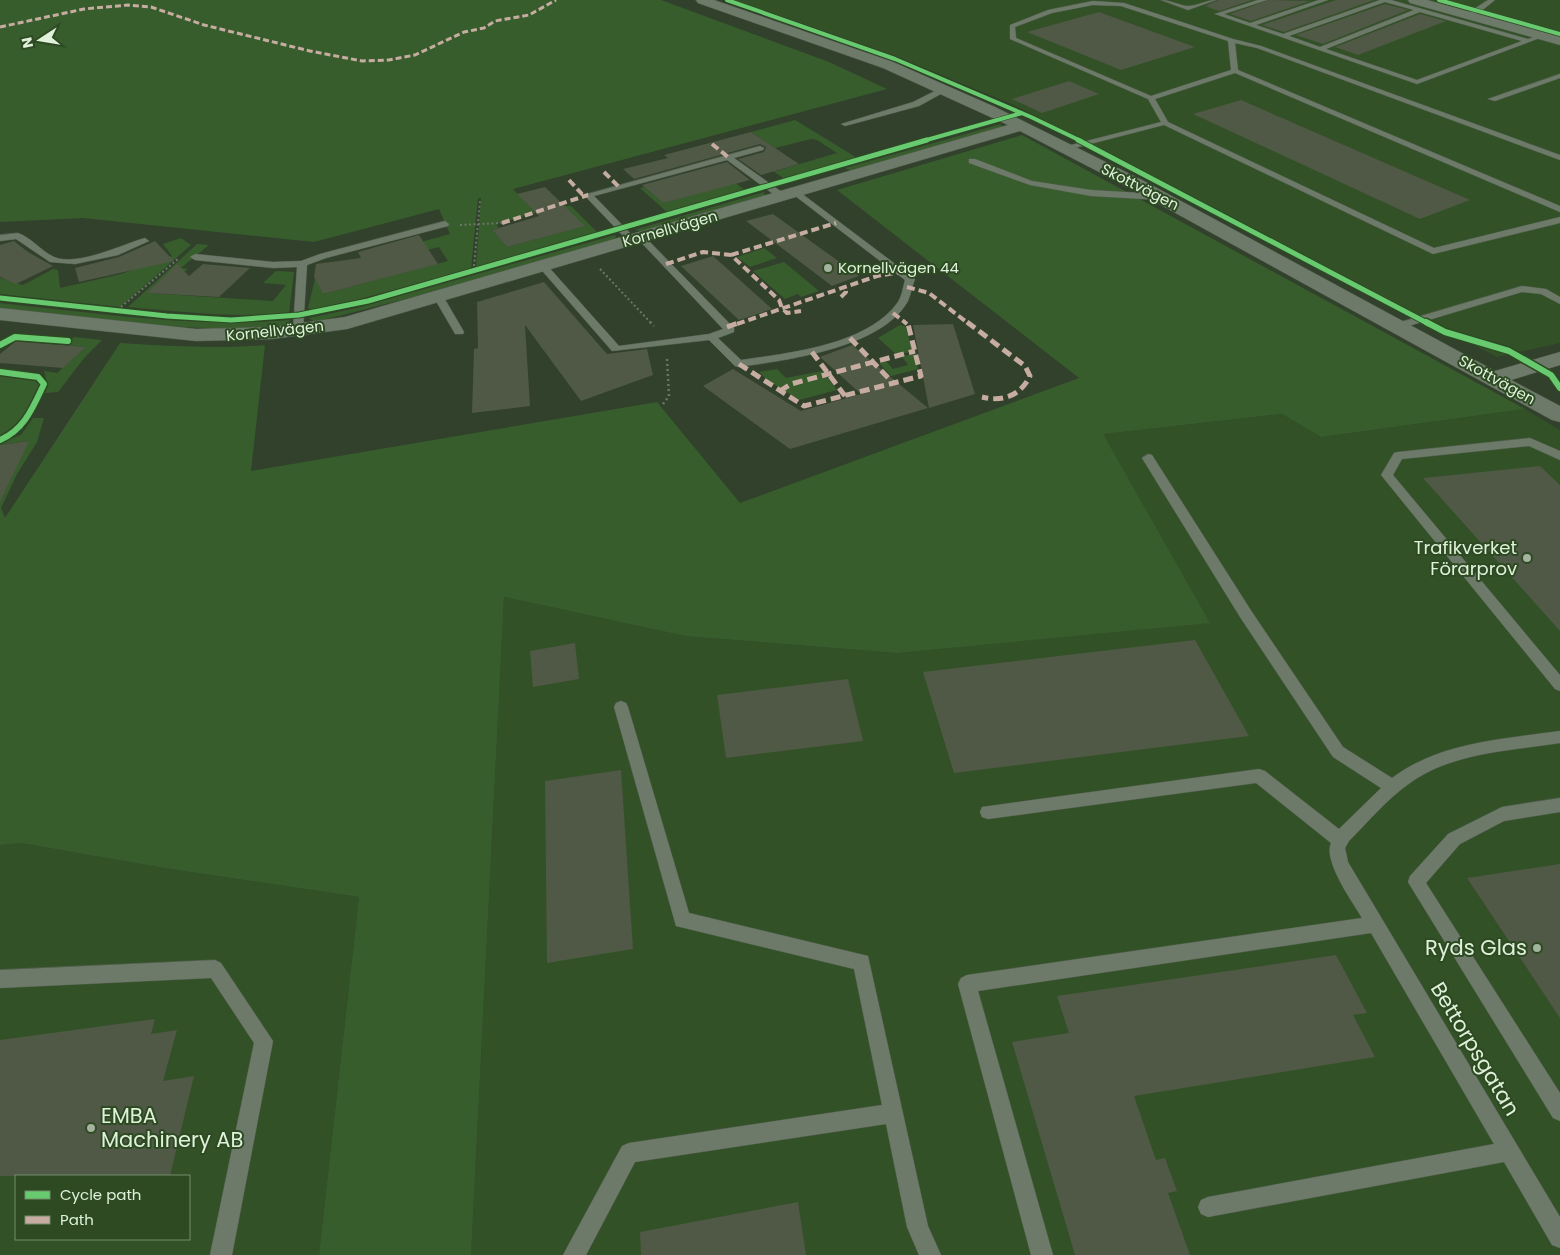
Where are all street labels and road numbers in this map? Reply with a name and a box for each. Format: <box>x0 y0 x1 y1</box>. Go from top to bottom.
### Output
street label: Skottvägen <box>1098 158 1183 215</box>
street label: Kornellvägen <box>620 205 720 252</box>
street label: Kornellvägen <box>225 315 325 346</box>
street label: Skottvägen <box>1455 350 1539 409</box>
street label: Bettorpsgatan <box>1424 976 1527 1121</box>

